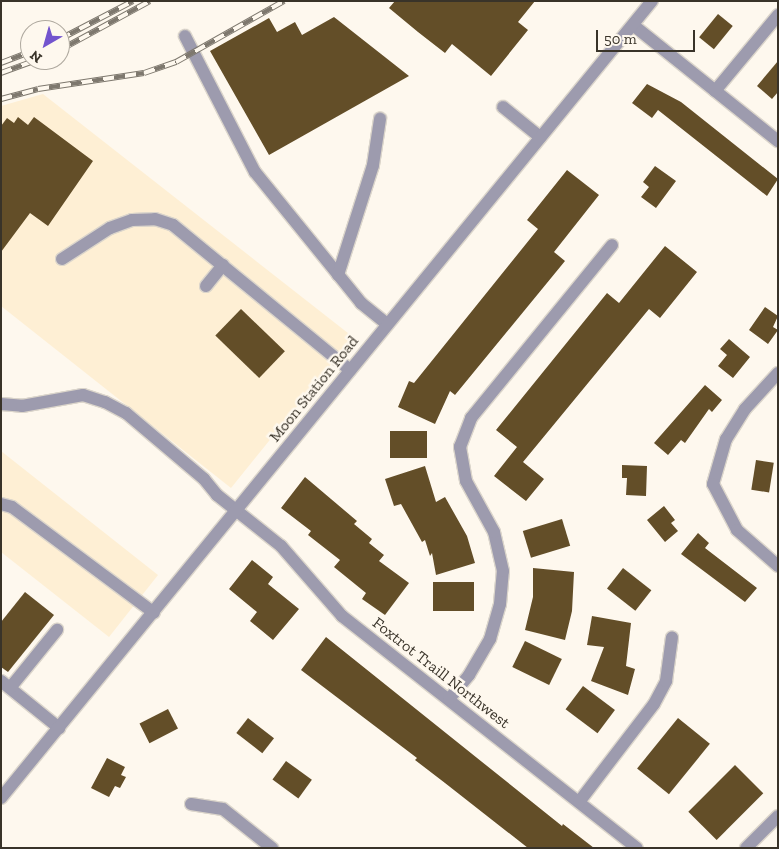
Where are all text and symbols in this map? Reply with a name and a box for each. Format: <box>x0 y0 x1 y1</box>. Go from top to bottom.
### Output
north arrow <box>20 20 70 70</box>
scale bar <box>599 20 698 52</box>
text: 50 m <box>604 30 637 48</box>
text: N <box>27 46 46 66</box>
street label: Moon Station Road <box>265 332 363 446</box>
street label: Foxtrot Traill Northwest <box>368 613 514 733</box>

